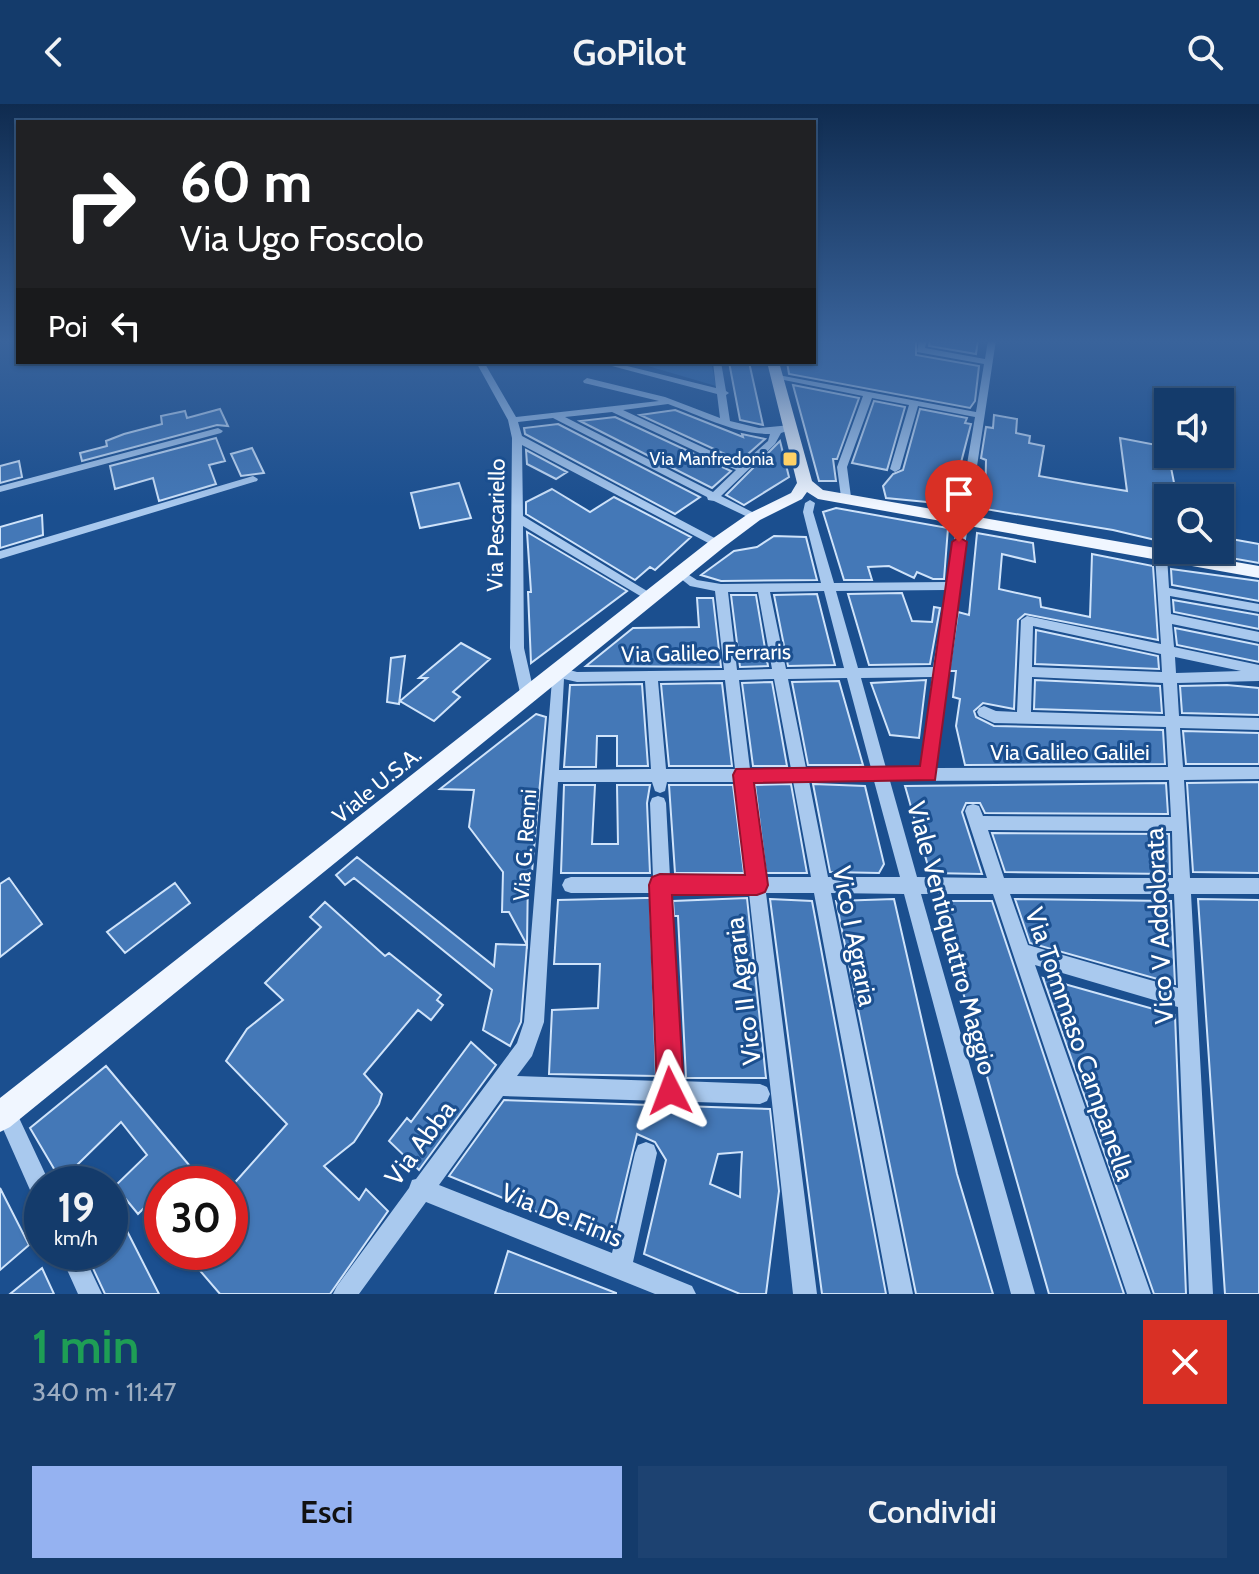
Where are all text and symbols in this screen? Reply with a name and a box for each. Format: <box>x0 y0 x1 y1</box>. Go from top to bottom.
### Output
icon: back <box>32 30 76 74</box>
text: GoPilot <box>573 30 686 74</box>
icon: search <box>1183 30 1227 74</box>
text: 60 m <box>180 148 312 216</box>
icon: right <box>48 152 152 256</box>
text: Via Ugo Foscolo <box>180 216 424 260</box>
icon: left <box>104 304 148 348</box>
text: Poi <box>48 308 88 345</box>
map controls <box>1154 388 1234 564</box>
button: sound <box>1154 388 1234 468</box>
place label: Via Manfredonia <box>650 448 774 470</box>
marker: Via Manfredonia <box>781 450 799 468</box>
street label: Via Pescariello <box>481 458 511 592</box>
pin <box>925 460 993 542</box>
icon: arrive <box>937 472 981 516</box>
button: search <box>1154 484 1234 564</box>
street label: Via Galileo Ferraris <box>621 638 791 668</box>
street label: Via Galileo Galilei <box>990 739 1150 766</box>
street label: Viale U.S.A. <box>327 741 427 829</box>
street label: Via G. Renni <box>508 788 542 902</box>
street label: Viale Ventiquattro Maggio <box>900 798 1004 1078</box>
street label: Vico V Addolorata <box>1138 826 1180 1025</box>
street label: Vico I Agraria <box>826 863 884 1009</box>
street label: Via Tommaso Campanella <box>1018 903 1142 1185</box>
street label: Vico II Agraria <box>718 915 768 1067</box>
position arrow <box>628 1049 712 1133</box>
street label: Via Abba <box>378 1094 463 1192</box>
speed limit sign: 30 <box>144 1166 248 1270</box>
street label: Via De Finis <box>496 1176 628 1254</box>
text: 19 <box>57 1183 95 1232</box>
text: km/h <box>54 1226 98 1250</box>
text: 1 min <box>32 1317 139 1375</box>
button: close <box>1143 1320 1227 1404</box>
text: 340 m · 11:47 <box>32 1376 176 1408</box>
button: Esci <box>32 1466 622 1558</box>
button: Condividi <box>638 1466 1227 1558</box>

